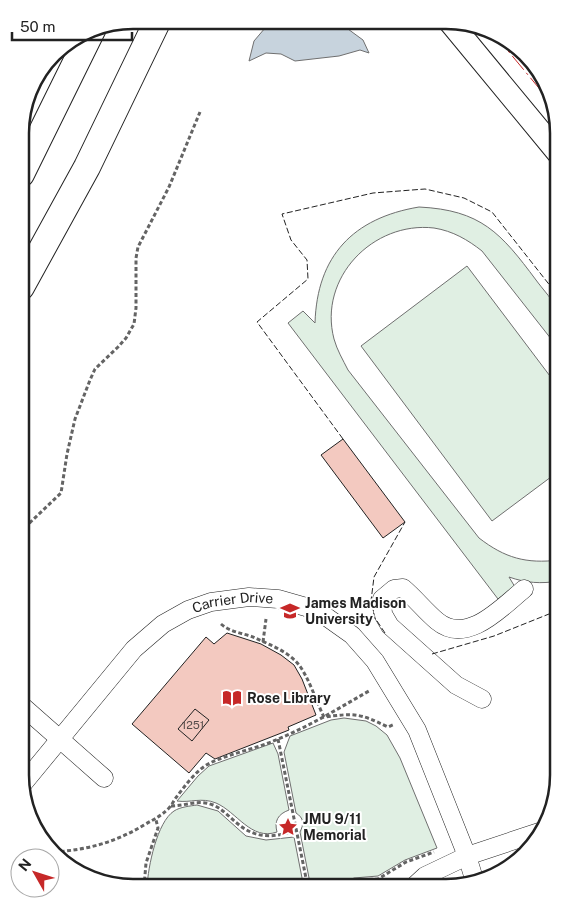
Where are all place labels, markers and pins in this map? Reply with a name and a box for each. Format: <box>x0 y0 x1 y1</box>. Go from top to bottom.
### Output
place label: James Madison University <box>305 595 406 627</box>
school or university icon: James Madison University <box>279 600 301 622</box>
library icon: Rose Library <box>221 687 243 709</box>
place label: Rose Library <box>247 690 331 706</box>
place label: JMU 9/11 Memorial <box>303 811 367 843</box>
place icon: JMU 9/11 Memorial <box>277 816 299 838</box>

